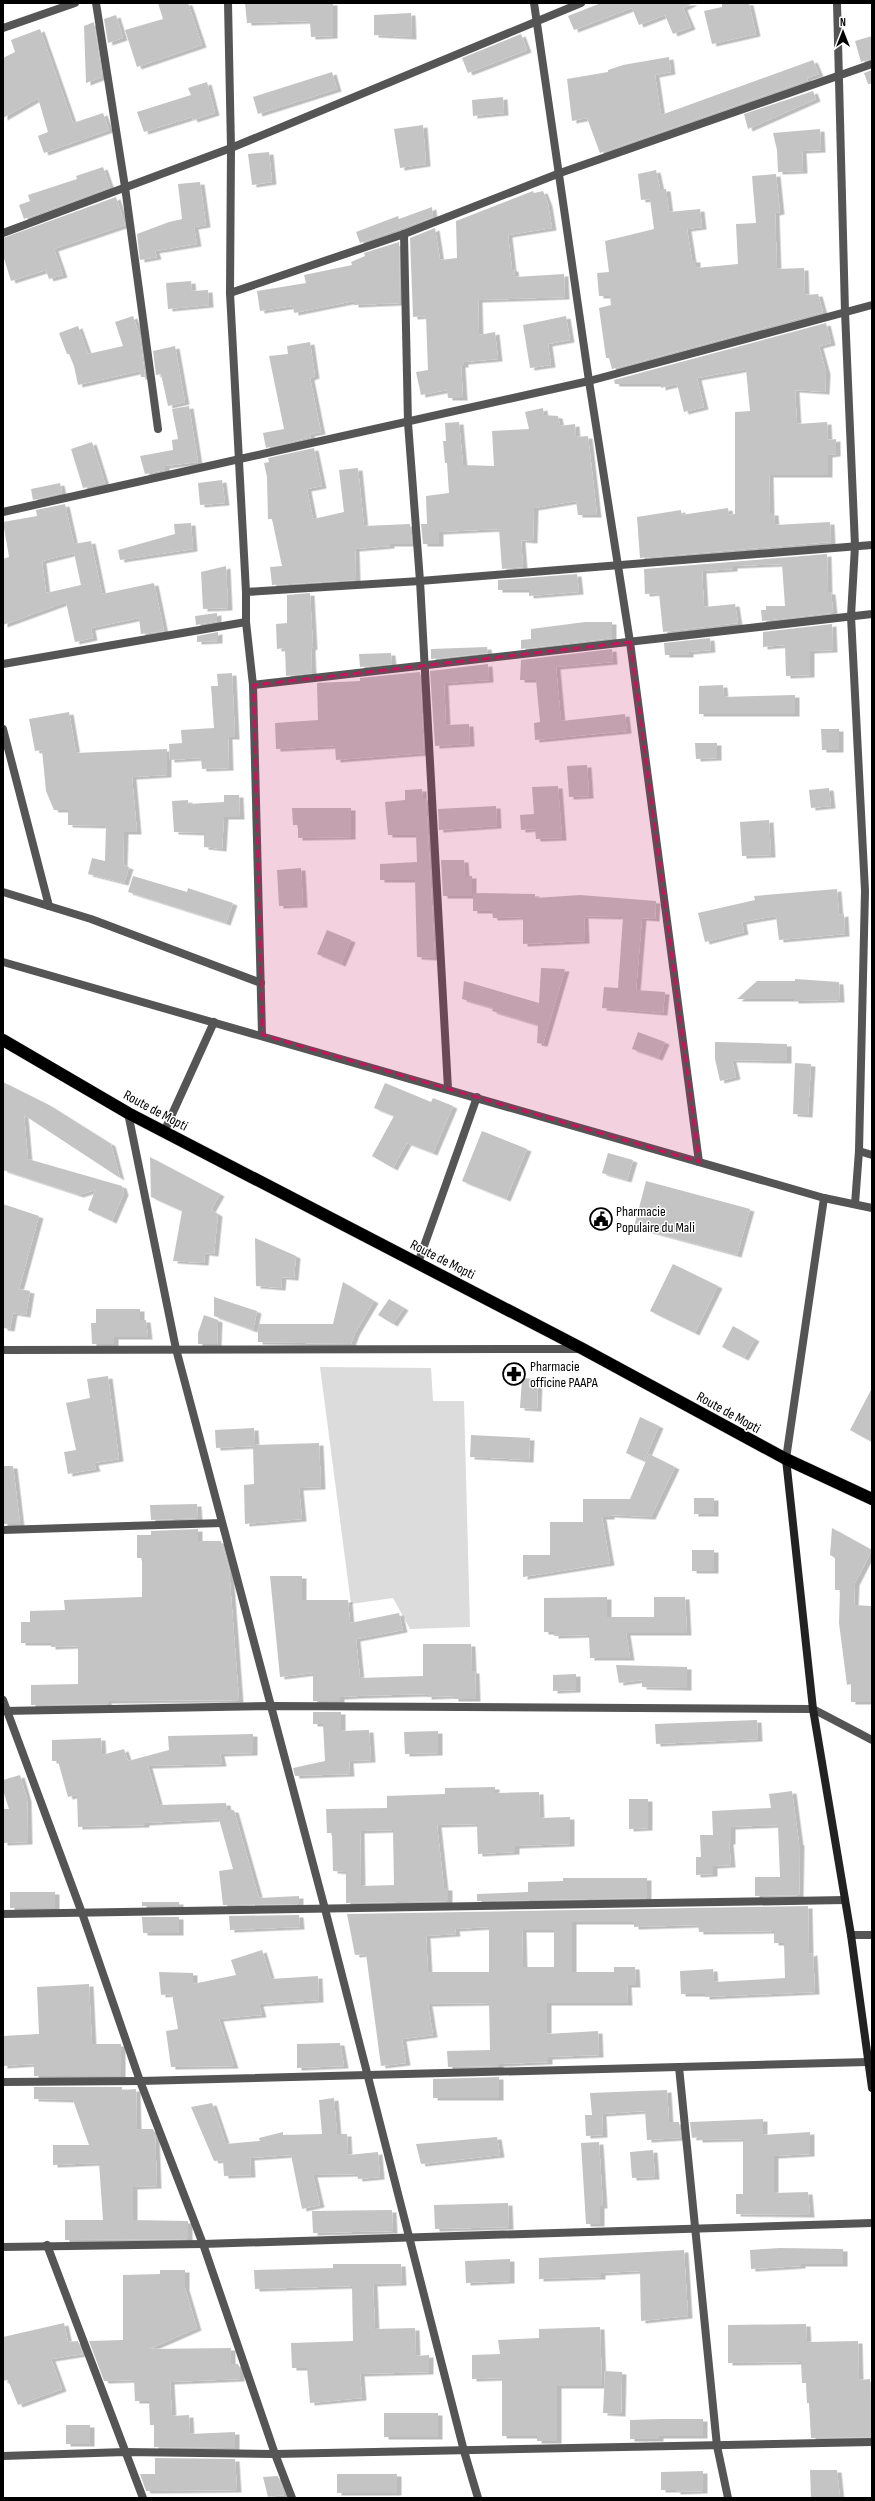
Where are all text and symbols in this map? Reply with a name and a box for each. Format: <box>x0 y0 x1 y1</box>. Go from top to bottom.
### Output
north arrow <box>823 12 863 52</box>
text: N <box>840 16 846 29</box>
street label: Route de Mopti <box>121 1086 191 1134</box>
place label: Pharmacie Populaire du Mali <box>616 1203 695 1236</box>
public building icon: Pharmacie Populaire du Mali <box>588 1206 614 1232</box>
street label: Route de Mopti <box>408 1236 478 1283</box>
place label: Pharmacie officine PAAPA <box>530 1358 599 1391</box>
pharmacy icon: Pharmacie officine PAAPA <box>501 1361 527 1387</box>
street label: Route de Mopti <box>694 1388 764 1437</box>

